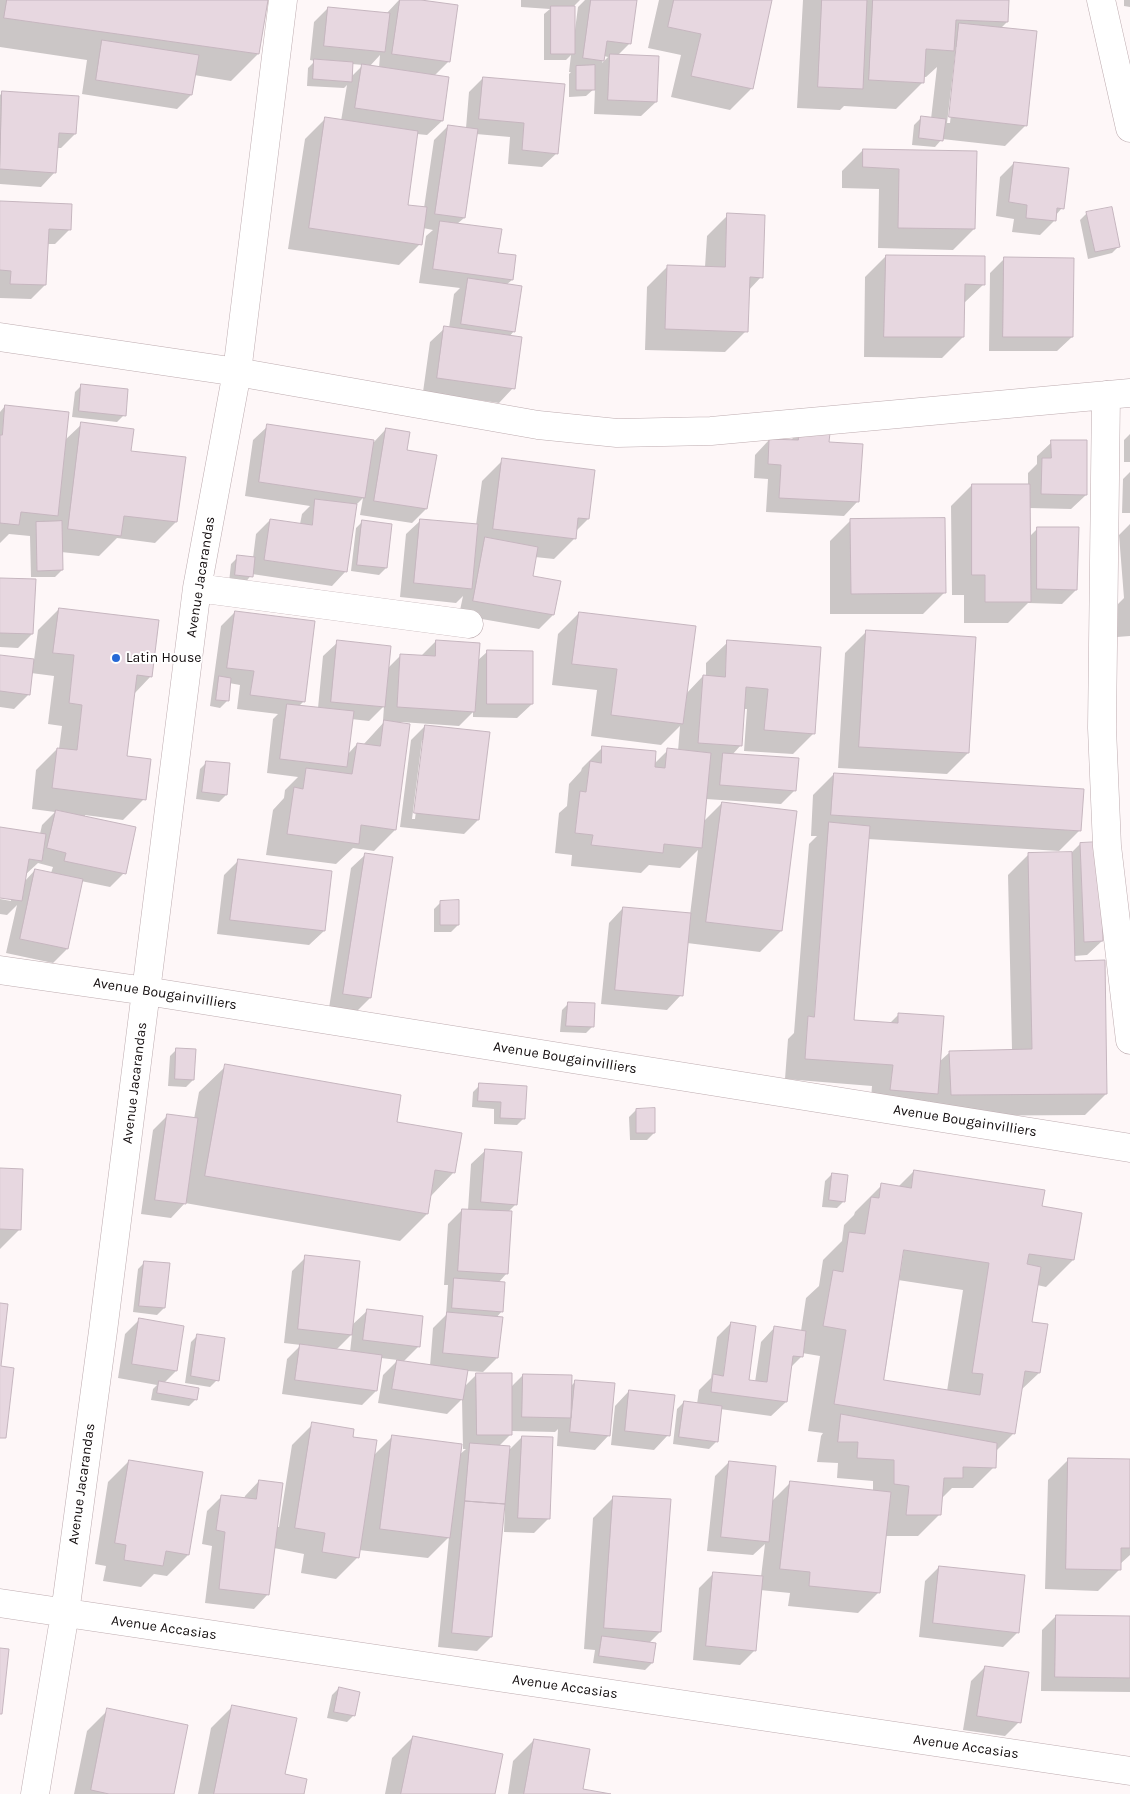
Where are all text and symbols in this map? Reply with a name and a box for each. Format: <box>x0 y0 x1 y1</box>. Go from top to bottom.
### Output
street label: Avenue Jacarandas <box>183 515 219 639</box>
place label: Latin House <box>126 650 201 666</box>
marker: Latin House <box>110 652 122 664</box>
street label: Avenue Bougainvilliers <box>92 974 238 1014</box>
street label: Avenue Jacarandas <box>119 1021 151 1145</box>
street label: Avenue Bougainvilliers <box>492 1038 638 1078</box>
street label: Avenue Bougainvilliers <box>892 1101 1038 1141</box>
street label: Avenue Jacarandas <box>65 1422 99 1546</box>
street label: Avenue Accasias <box>110 1612 218 1644</box>
street label: Avenue Accasias <box>511 1671 619 1703</box>
street label: Avenue Accasias <box>912 1731 1020 1763</box>

